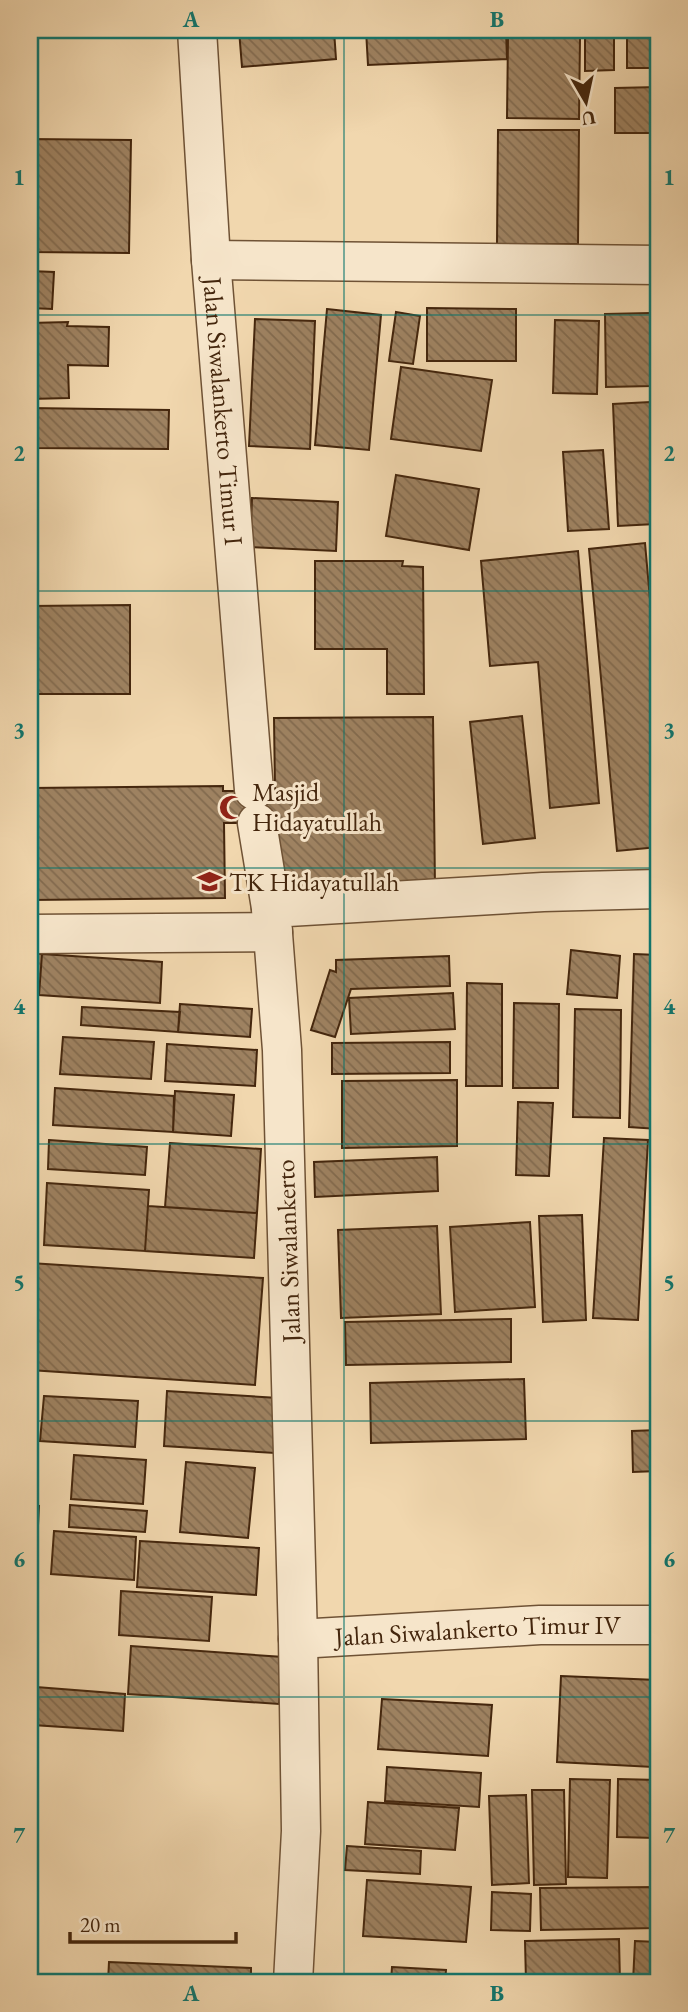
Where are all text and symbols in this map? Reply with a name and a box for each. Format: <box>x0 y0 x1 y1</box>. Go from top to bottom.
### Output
text: A <box>182 4 200 34</box>
text: B <box>490 4 504 34</box>
north arrow <box>552 66 622 136</box>
text: U <box>580 105 598 132</box>
text: 1 <box>13 162 25 192</box>
text: 1 <box>663 162 675 192</box>
street label: Jalan Siwalankerto Timur I <box>195 274 251 547</box>
text: 2 <box>13 438 25 468</box>
text: 2 <box>663 438 675 468</box>
text: 3 <box>13 715 25 745</box>
text: 3 <box>663 715 675 745</box>
place label: Masjid Hidayatullah <box>252 775 382 839</box>
mosque icon: Masjid Hidayatullah <box>218 793 246 821</box>
place label: TK Hidayatullah <box>229 865 400 899</box>
school or university icon: TK Hidayatullah <box>195 868 223 896</box>
text: 4 <box>13 991 26 1021</box>
text: 4 <box>663 991 676 1021</box>
street label: Jalan Siwalankerto <box>268 1159 308 1345</box>
text: 5 <box>13 1267 25 1297</box>
text: 5 <box>663 1267 675 1297</box>
text: 6 <box>13 1544 25 1574</box>
text: 6 <box>663 1544 675 1574</box>
street label: Jalan Siwalankerto Timur IV <box>332 1608 621 1654</box>
text: 7 <box>13 1820 26 1850</box>
text: 7 <box>663 1820 676 1850</box>
scale bar <box>70 1900 236 1944</box>
text: 20 m <box>80 1911 121 1938</box>
text: A <box>182 1978 200 2008</box>
text: B <box>490 1978 504 2008</box>

